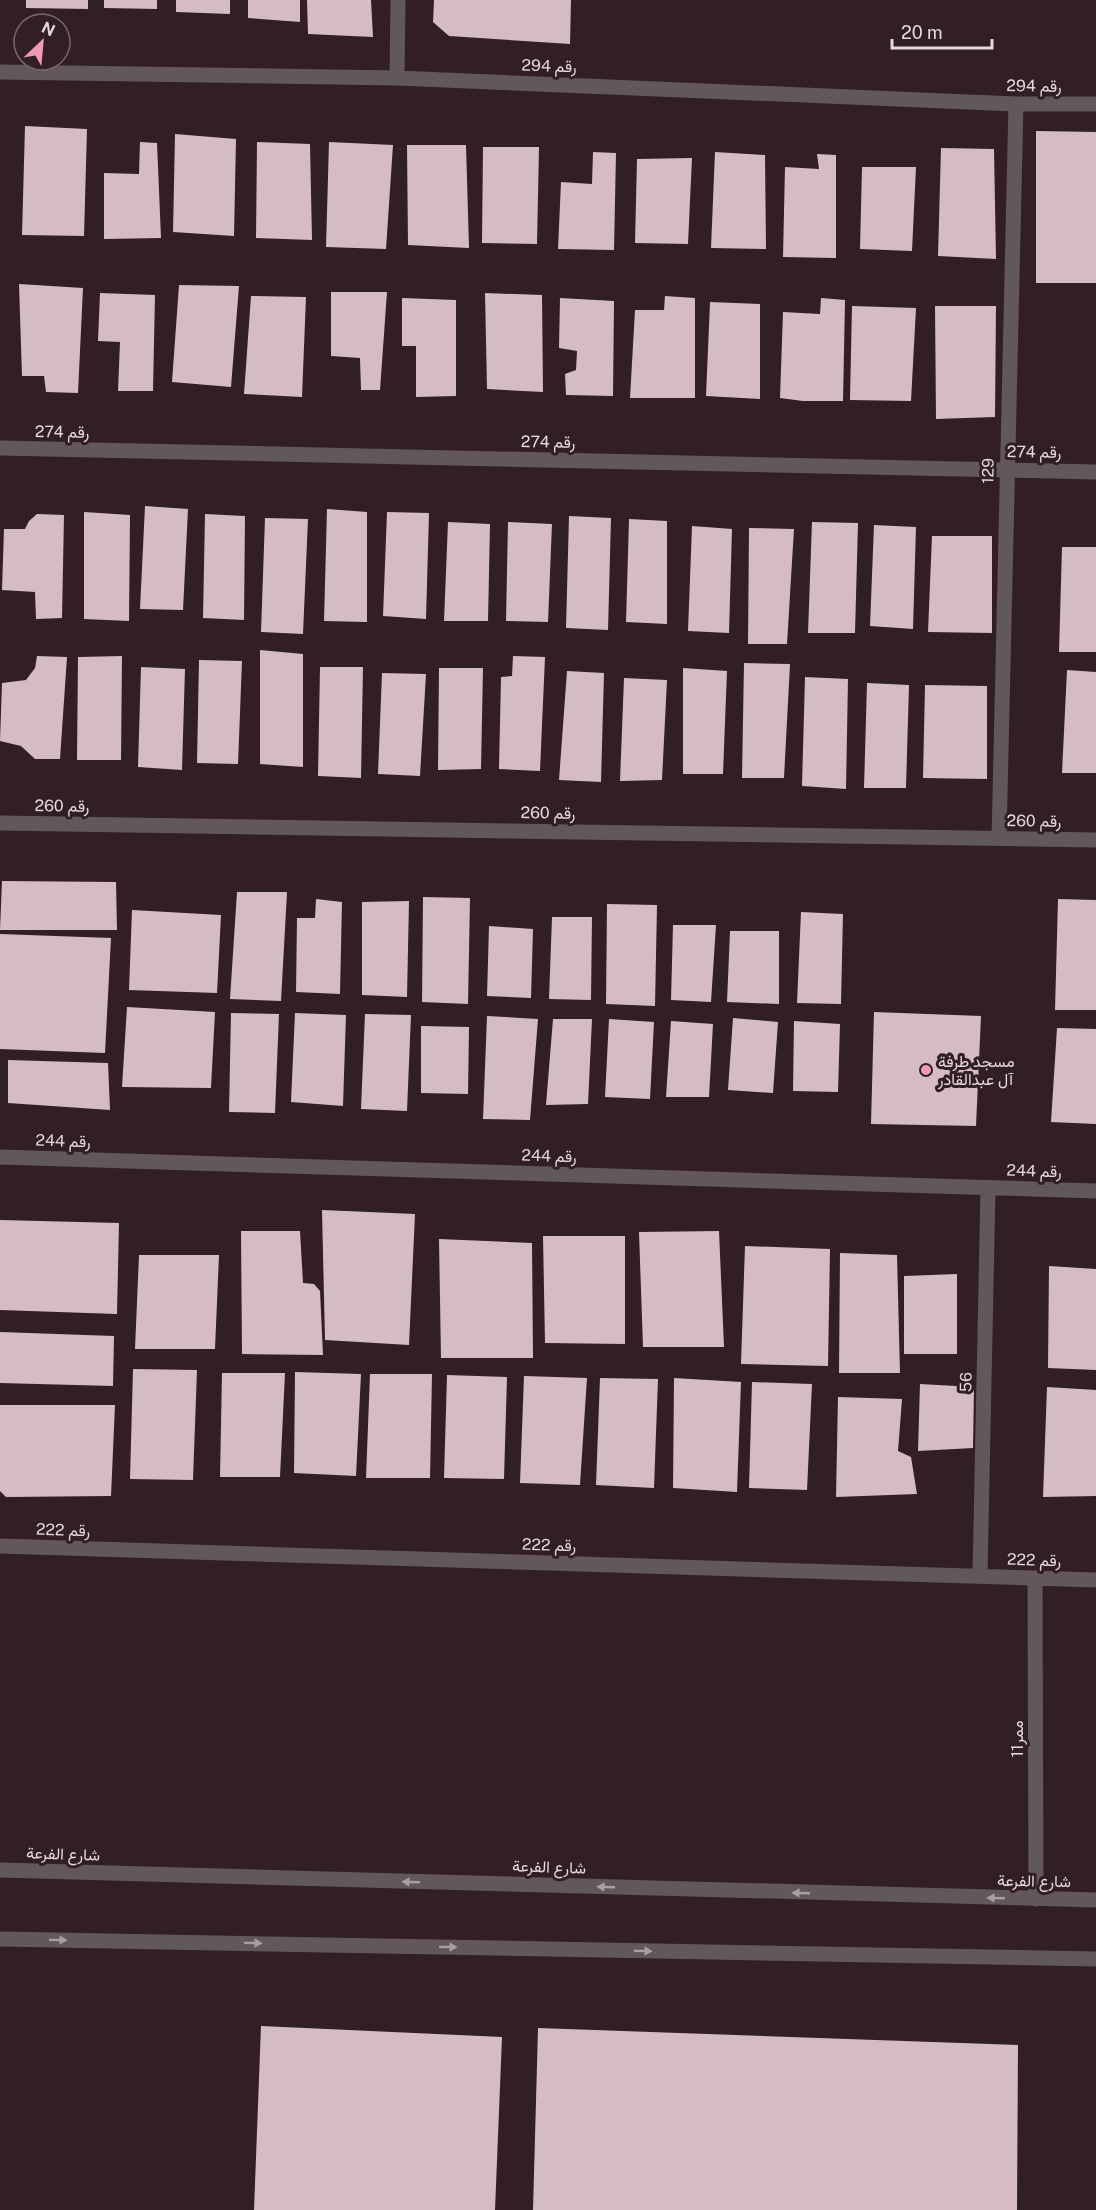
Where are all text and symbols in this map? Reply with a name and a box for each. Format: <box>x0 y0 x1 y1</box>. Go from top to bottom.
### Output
north arrow <box>12 12 72 72</box>
scale bar <box>892 12 992 50</box>
text: N <box>39 18 58 40</box>
text: 20 m <box>901 22 943 43</box>
street label: رقم 294 <box>521 56 577 77</box>
street label: رقم 294 <box>1006 76 1062 97</box>
street label: رقم 274 <box>35 422 89 443</box>
street label: رقم 274 <box>521 432 575 453</box>
street label: رقم 274 <box>1007 442 1061 463</box>
street label: 129 <box>978 458 998 484</box>
street label: رقم 260 <box>34 796 90 817</box>
street label: رقم 260 <box>520 803 576 824</box>
street label: رقم 260 <box>1006 811 1062 832</box>
place label: مسجد طرفة آل عبدالقادر <box>937 1052 1014 1090</box>
marker: مسجد طرفة آل عبدالقادر <box>919 1063 933 1077</box>
street label: رقم 244 <box>35 1131 91 1152</box>
street label: رقم 244 <box>521 1146 577 1167</box>
street label: رقم 244 <box>1006 1161 1062 1182</box>
street label: 56 <box>956 1372 976 1392</box>
street label: رقم 222 <box>35 1520 90 1541</box>
street label: رقم 222 <box>521 1535 576 1556</box>
street label: رقم 222 <box>1006 1550 1061 1571</box>
street label: ممر11 <box>1008 1721 1028 1757</box>
street label: شارع الفرعة <box>26 1843 100 1867</box>
street label: شارع الفرعة <box>512 1856 586 1880</box>
street label: شارع الفرعة <box>997 1871 1071 1893</box>
one-way arrow <box>401 1877 420 1886</box>
one-way arrow <box>596 1882 615 1892</box>
one-way arrow <box>791 1888 810 1897</box>
one-way arrow <box>986 1893 1005 1903</box>
one-way arrow <box>49 1935 68 1944</box>
one-way arrow <box>244 1939 263 1948</box>
one-way arrow <box>439 1942 458 1952</box>
one-way arrow <box>634 1946 653 1956</box>

